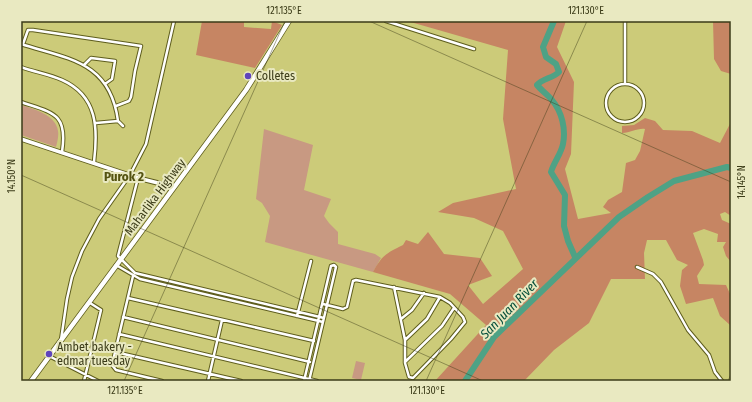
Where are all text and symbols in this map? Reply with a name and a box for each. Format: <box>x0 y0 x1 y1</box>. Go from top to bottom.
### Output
text: 121.135°E <box>266 5 302 17</box>
text: 121.130°E <box>568 5 604 17</box>
place label: Colletes <box>256 69 295 83</box>
marker: Colletes <box>243 71 253 81</box>
street label: Maharlika Highway <box>122 155 189 238</box>
text: 14.150°N <box>6 159 18 193</box>
text: 14.145°N <box>736 165 748 199</box>
district label: Purok 2 <box>104 169 144 184</box>
water label: San Juan River <box>476 276 541 342</box>
place label: Ambet bakery - edmar tuesday <box>57 340 132 368</box>
marker: Ambet bakery - edmar tuesday <box>44 349 54 359</box>
text: 121.135°E <box>107 385 143 397</box>
text: 121.130°E <box>409 385 445 397</box>

